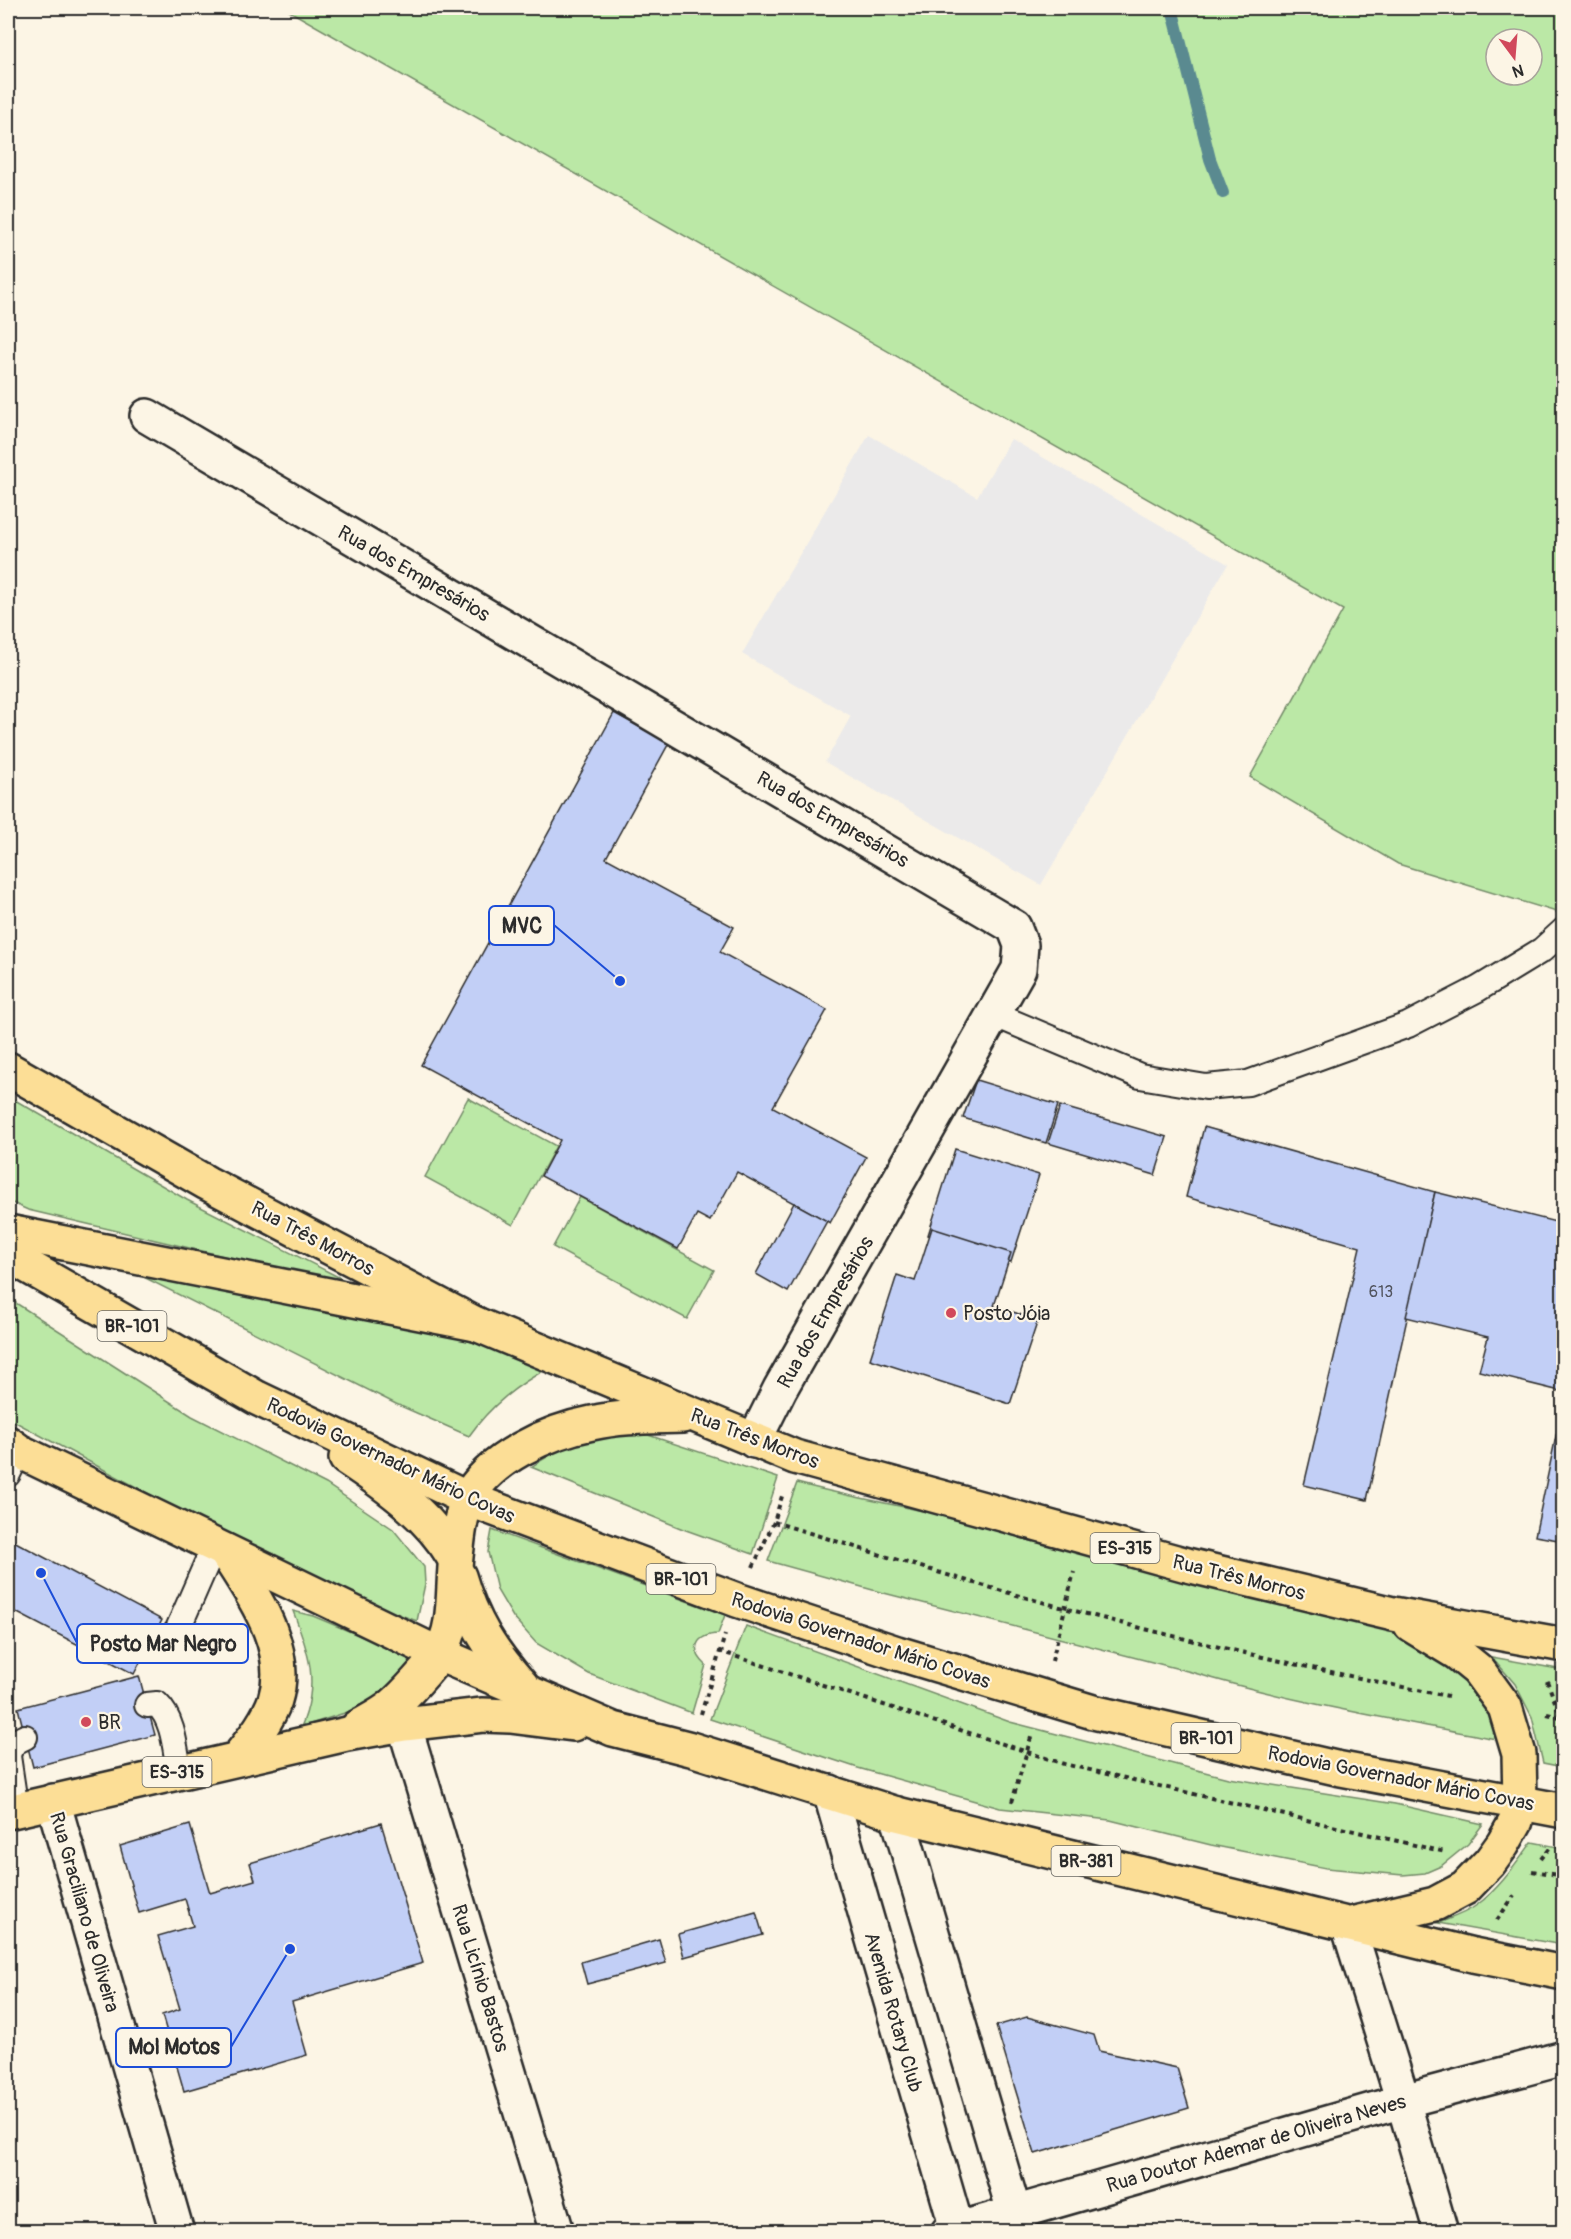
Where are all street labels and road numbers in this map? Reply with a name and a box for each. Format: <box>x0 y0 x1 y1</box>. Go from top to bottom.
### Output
street label: Rua dos Empresários <box>333 520 494 627</box>
street label: Rua dos Empresários <box>752 766 913 873</box>
street label: Rua Três Morros <box>247 1196 379 1281</box>
street label: Rua dos Empresários <box>772 1232 879 1393</box>
road number: BR-101 <box>98 1311 166 1341</box>
street label: Rodovia Governador Mário Covas <box>263 1392 519 1529</box>
street label: Rua Três Morros <box>687 1403 823 1474</box>
road number: ES-315 <box>1090 1533 1160 1563</box>
street label: Rua Três Morros <box>1170 1549 1308 1606</box>
road number: BR-101 <box>646 1564 716 1594</box>
street label: Rodovia Governador Mário Covas <box>728 1587 994 1694</box>
road number: BR-101 <box>1172 1723 1240 1753</box>
street label: Rodovia Governador Mário Covas <box>1266 1740 1536 1817</box>
road number: ES-315 <box>142 1757 212 1787</box>
street label: Rua Graciliano de Oliveira <box>44 1809 125 2015</box>
road number: BR-381 <box>1052 1846 1120 1876</box>
street label: Rua Licínio Bastos <box>446 1901 515 2055</box>
street label: Avenida Rotary Club <box>859 1929 928 2095</box>
street label: Rua Doutor Ademar de Oliveira Neves <box>1104 2089 1409 2198</box>

